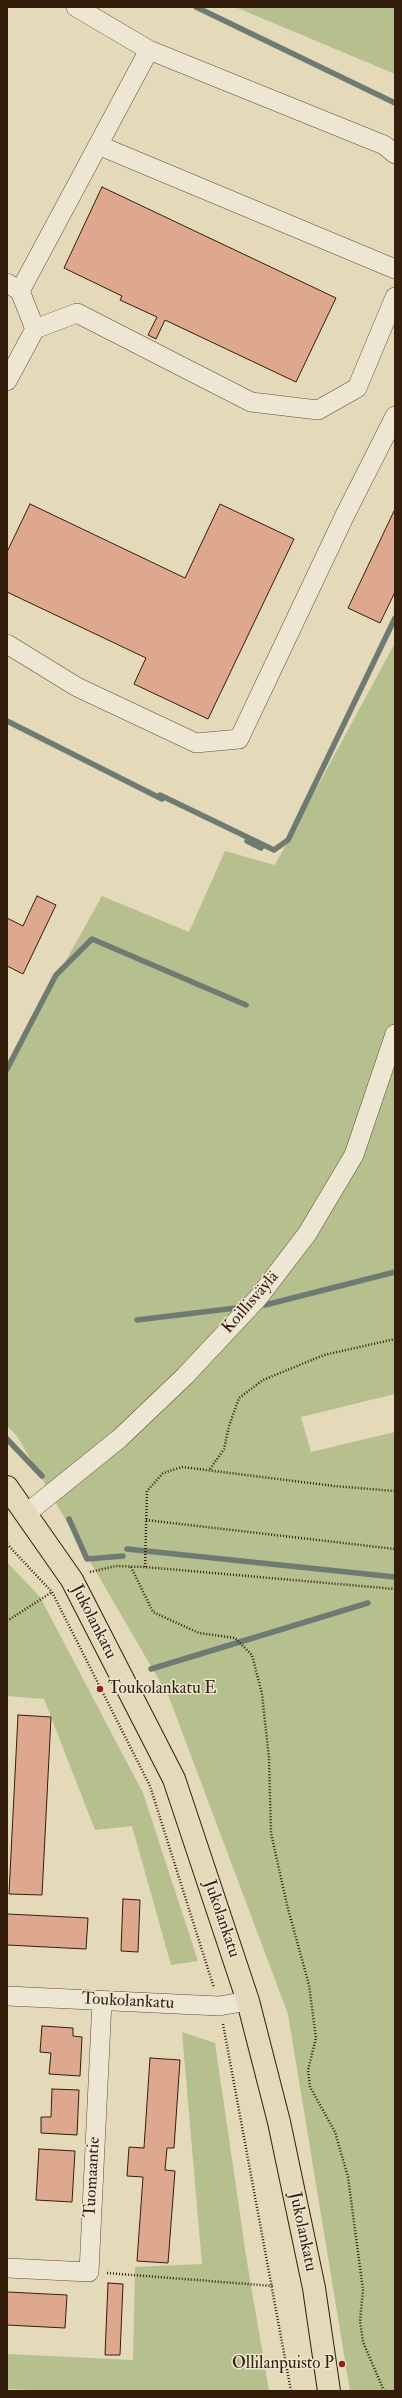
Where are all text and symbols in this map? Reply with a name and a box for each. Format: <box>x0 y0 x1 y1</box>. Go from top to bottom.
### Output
street label: Koillisväylä <box>218 1268 284 1338</box>
street label: Jukolankatu <box>66 1581 120 1663</box>
place label: Toukolankatu E <box>108 1679 217 1699</box>
marker: Toukolankatu E <box>95 1684 105 1694</box>
street label: Jukolankatu <box>198 1878 244 1960</box>
street label: Toukolankatu <box>81 1989 175 2015</box>
street label: Tuomaantie <box>81 2136 105 2218</box>
street label: Jukolankatu <box>284 2190 320 2274</box>
place label: Ollilanpuisto P <box>232 2354 334 2374</box>
marker: Ollilanpuisto P <box>337 2359 347 2369</box>

